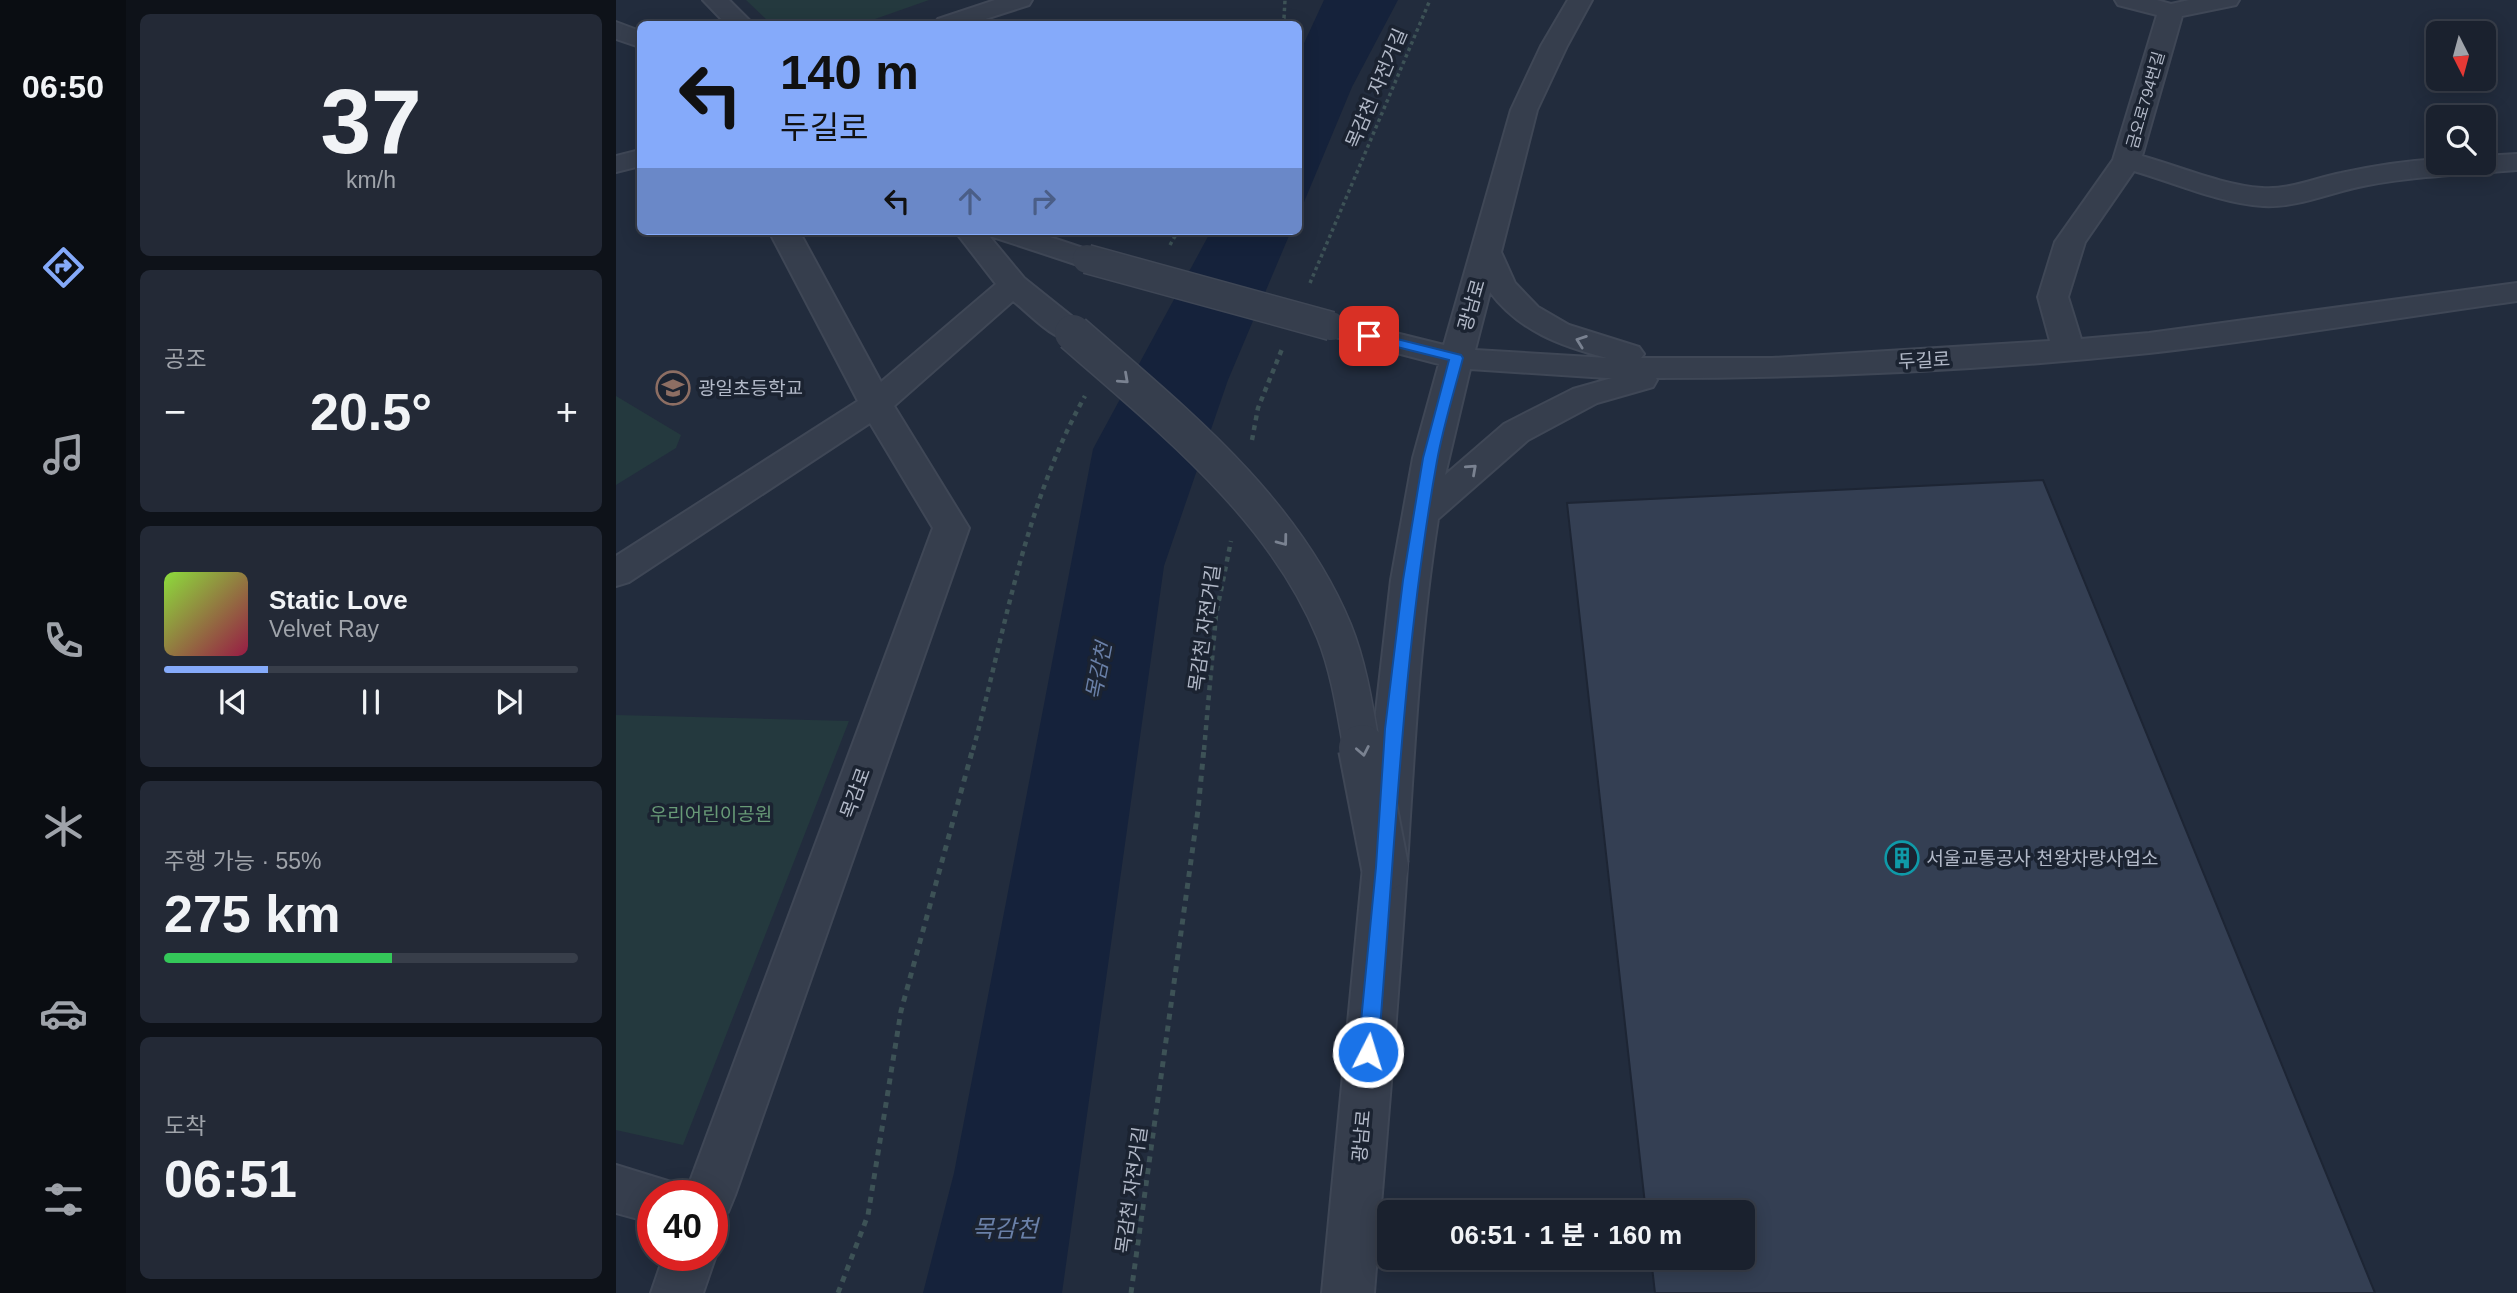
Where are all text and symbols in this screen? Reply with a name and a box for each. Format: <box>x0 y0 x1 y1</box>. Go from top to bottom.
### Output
north arrow <box>2426 21 2496 91</box>
map controls <box>2426 21 2496 175</box>
street label: 목감천 자전거길 <box>1342 25 1411 151</box>
text: 140 m <box>780 45 919 99</box>
icon: left <box>665 49 756 140</box>
street label: 금오로794번길 <box>2123 50 2167 151</box>
text: 06:50 <box>22 69 104 105</box>
text: 37 <box>320 71 422 172</box>
button: search <box>2426 105 2496 175</box>
text: 두길로 <box>780 110 868 146</box>
text: km/h <box>346 167 396 193</box>
icon: left <box>878 182 916 220</box>
icon: ahead <box>951 182 989 220</box>
icon: right <box>1024 182 1062 220</box>
icon: directions <box>39 243 88 292</box>
street label: 광남로 <box>1454 277 1489 333</box>
pin <box>1339 306 1399 366</box>
icon: arrive <box>1350 317 1388 355</box>
one-way arrow <box>1576 335 1588 349</box>
text: 공조 <box>164 346 206 372</box>
street label: 두길로 <box>1897 349 1951 372</box>
school or university icon: 광일초등학교 <box>654 369 692 407</box>
one-way arrow <box>1116 371 1129 383</box>
place label: 광일초등학교 <box>698 378 803 399</box>
text: 20.5° <box>310 383 432 441</box>
text: − <box>164 391 186 433</box>
text: + <box>556 391 578 433</box>
icon: music <box>39 430 88 479</box>
one-way arrow <box>1464 464 1477 477</box>
one-way arrow <box>1274 533 1287 546</box>
street label: 목감천 자전거길 <box>1185 563 1224 693</box>
text: Static Love <box>269 585 408 615</box>
icon: phone <box>39 616 88 665</box>
text: Velvet Ray <box>269 616 379 642</box>
water label: 목감천 <box>1082 638 1116 702</box>
icon: previous <box>214 683 252 721</box>
icon: pause <box>352 683 390 721</box>
icon: next <box>490 683 528 721</box>
one-way arrow <box>1354 745 1369 757</box>
street label: 목감로 <box>837 765 874 821</box>
icon: climate <box>39 802 88 851</box>
park label: 우리어린이공원 <box>650 804 772 825</box>
building icon: 서울교통공사 천왕차량사업소 <box>1883 839 1921 877</box>
text: 주행 가능 · 55% <box>164 848 322 874</box>
place label: 서울교통공사 천왕차량사업소 <box>1926 848 2159 869</box>
text: 275 km <box>164 885 340 943</box>
icon: car <box>39 989 88 1038</box>
position arrow <box>1331 1015 1405 1089</box>
street label: 광남로 <box>1349 1109 1374 1163</box>
text: 도착 <box>164 1113 206 1139</box>
street label: 목감천 자전거길 <box>1112 1125 1151 1255</box>
text: 06:51 <box>164 1150 297 1208</box>
icon: filters <box>39 1175 88 1224</box>
speed limit sign: 40 <box>637 1180 728 1271</box>
water label: 목감천 <box>972 1215 1041 1242</box>
text: 06:51 · 1 분 · 160 m <box>1450 1220 1682 1250</box>

